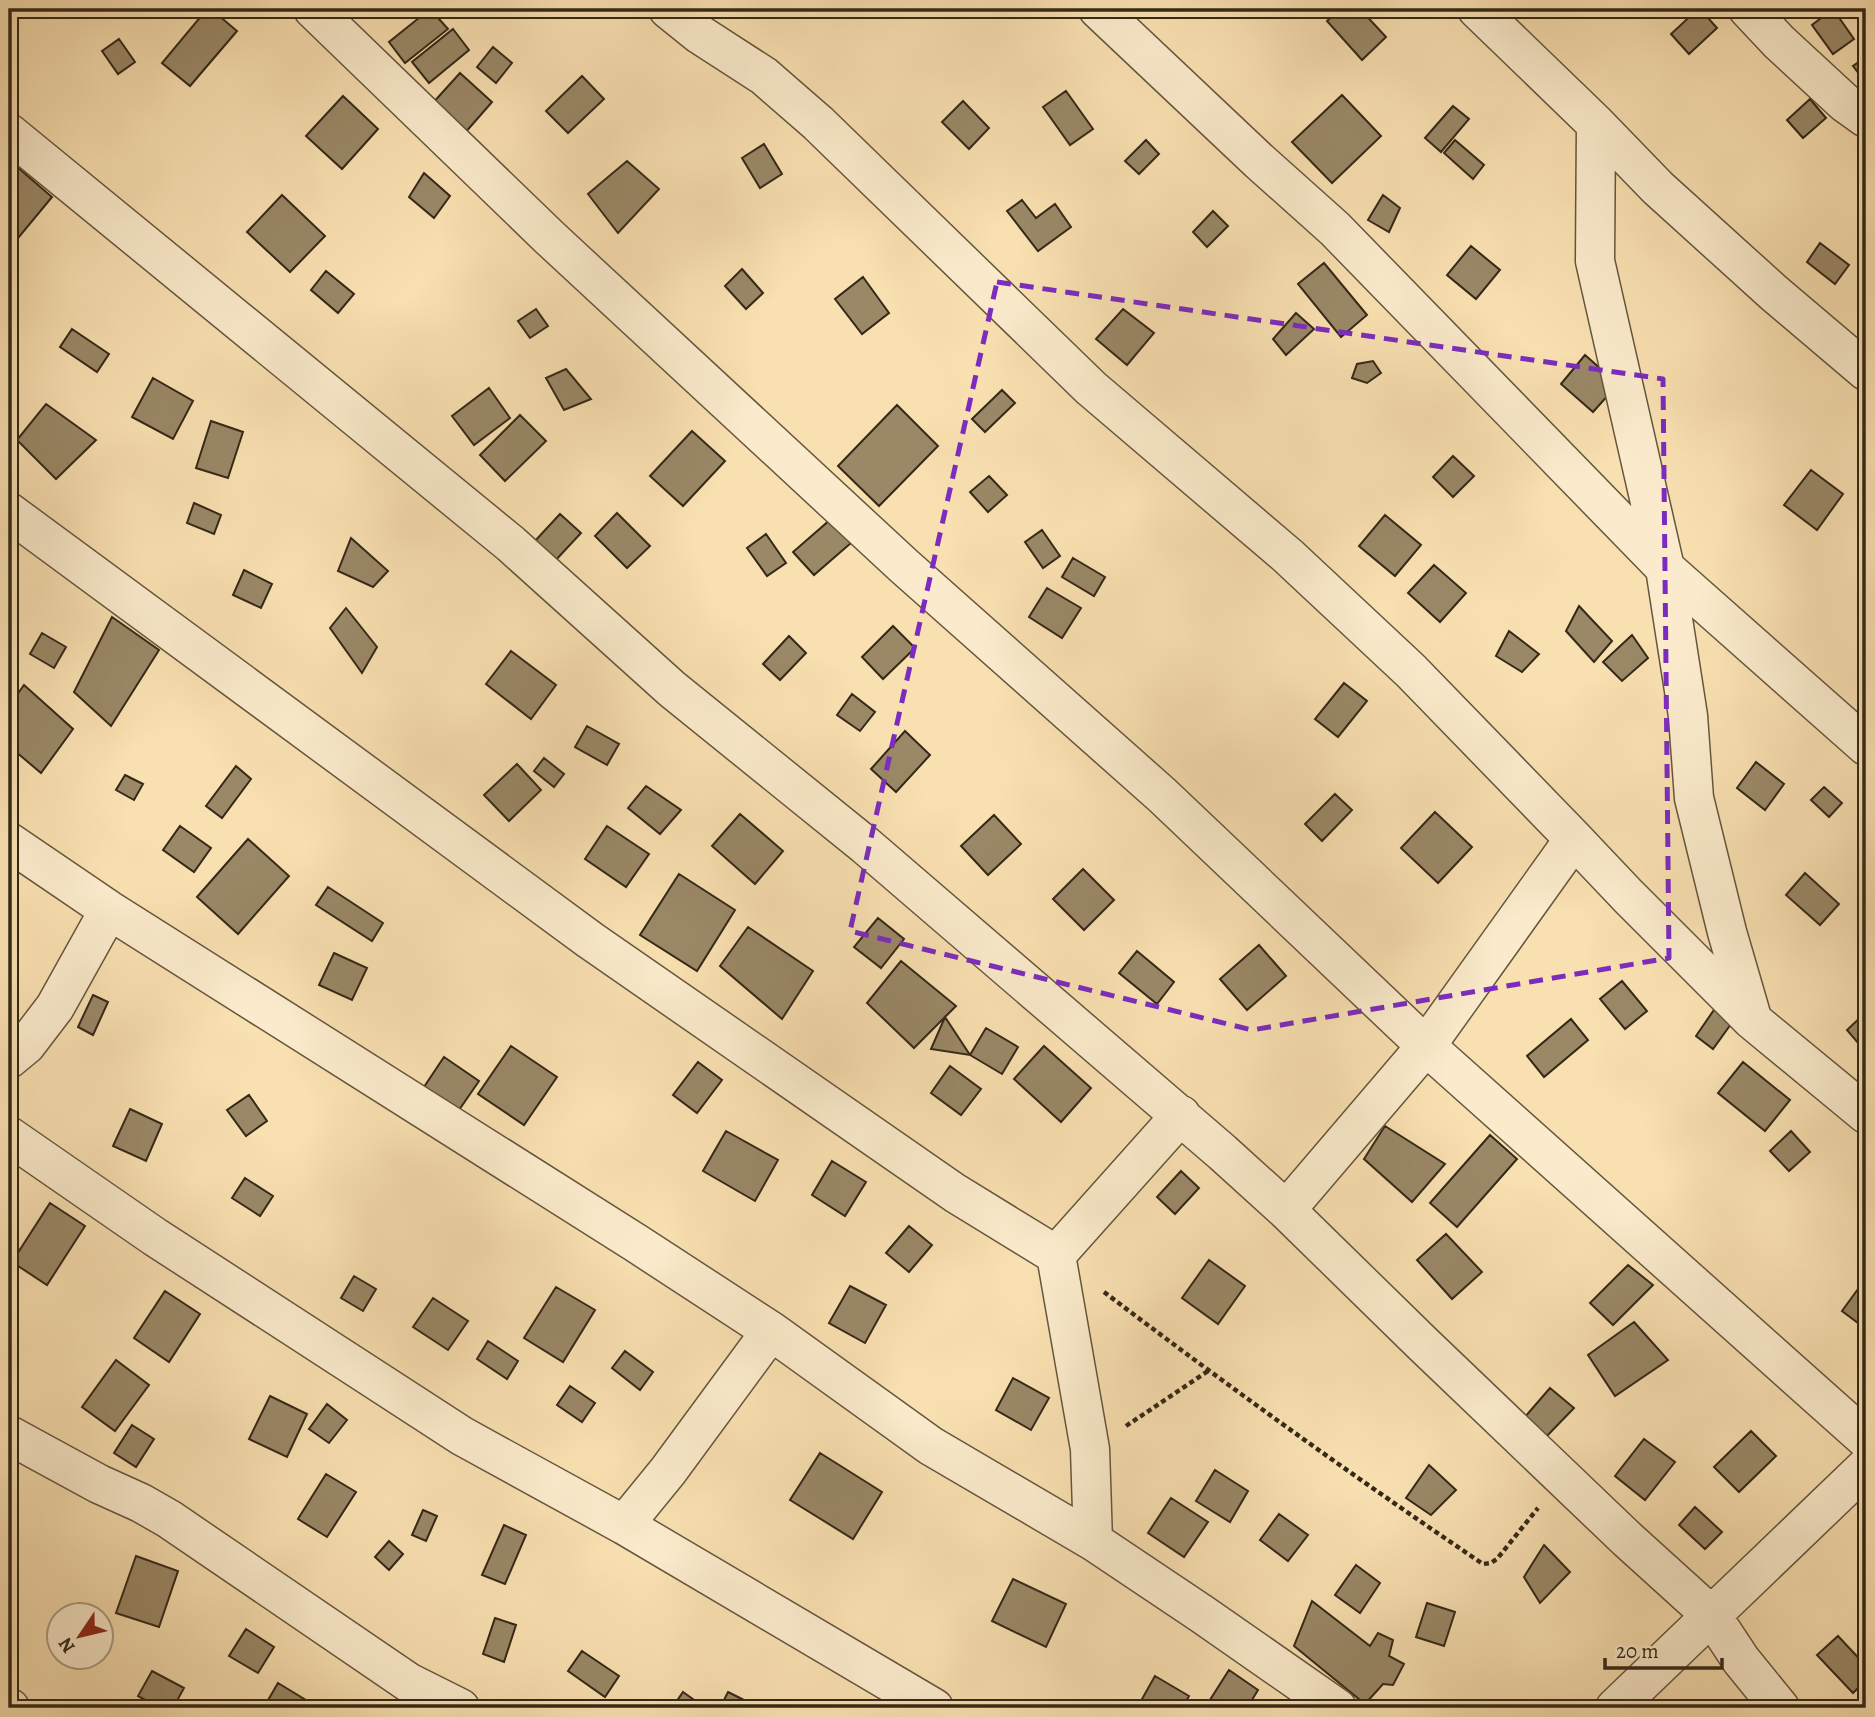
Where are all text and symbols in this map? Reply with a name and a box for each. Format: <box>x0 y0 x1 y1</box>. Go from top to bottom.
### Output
north arrow <box>46 1602 116 1672</box>
scale bar <box>1605 1626 1723 1670</box>
text: N <box>52 1632 82 1658</box>
text: 20 m <box>1616 1637 1659 1665</box>

